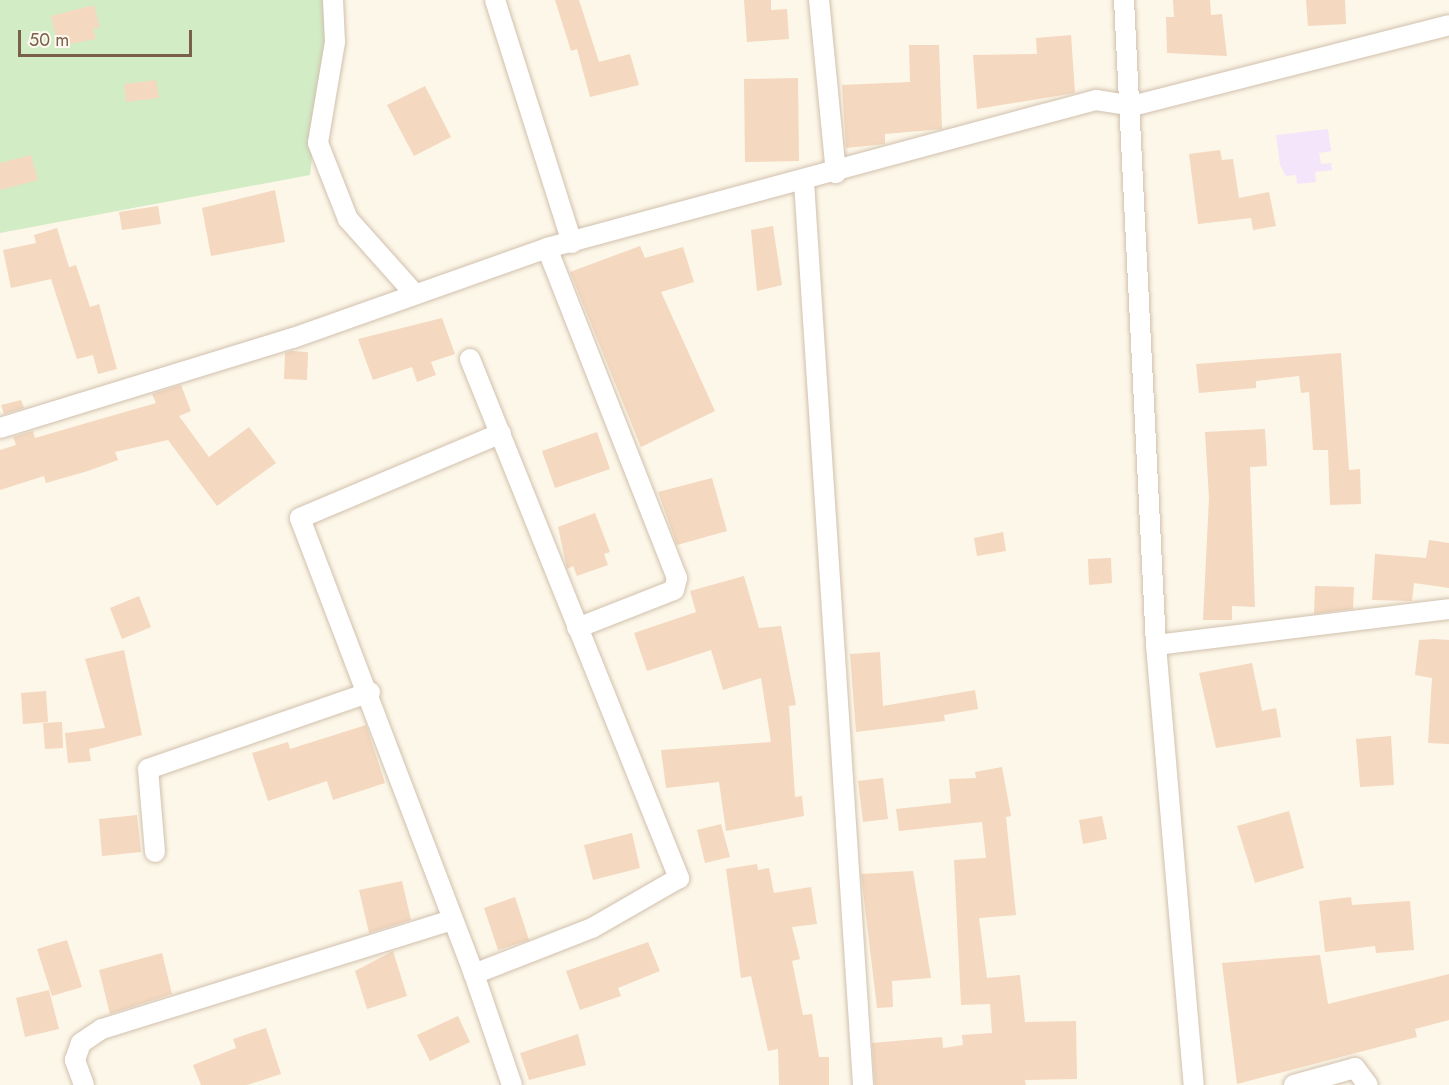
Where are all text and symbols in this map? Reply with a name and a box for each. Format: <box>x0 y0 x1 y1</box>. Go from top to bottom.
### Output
scale bar <box>21 18 195 56</box>
text: 50 m <box>29 27 69 53</box>

